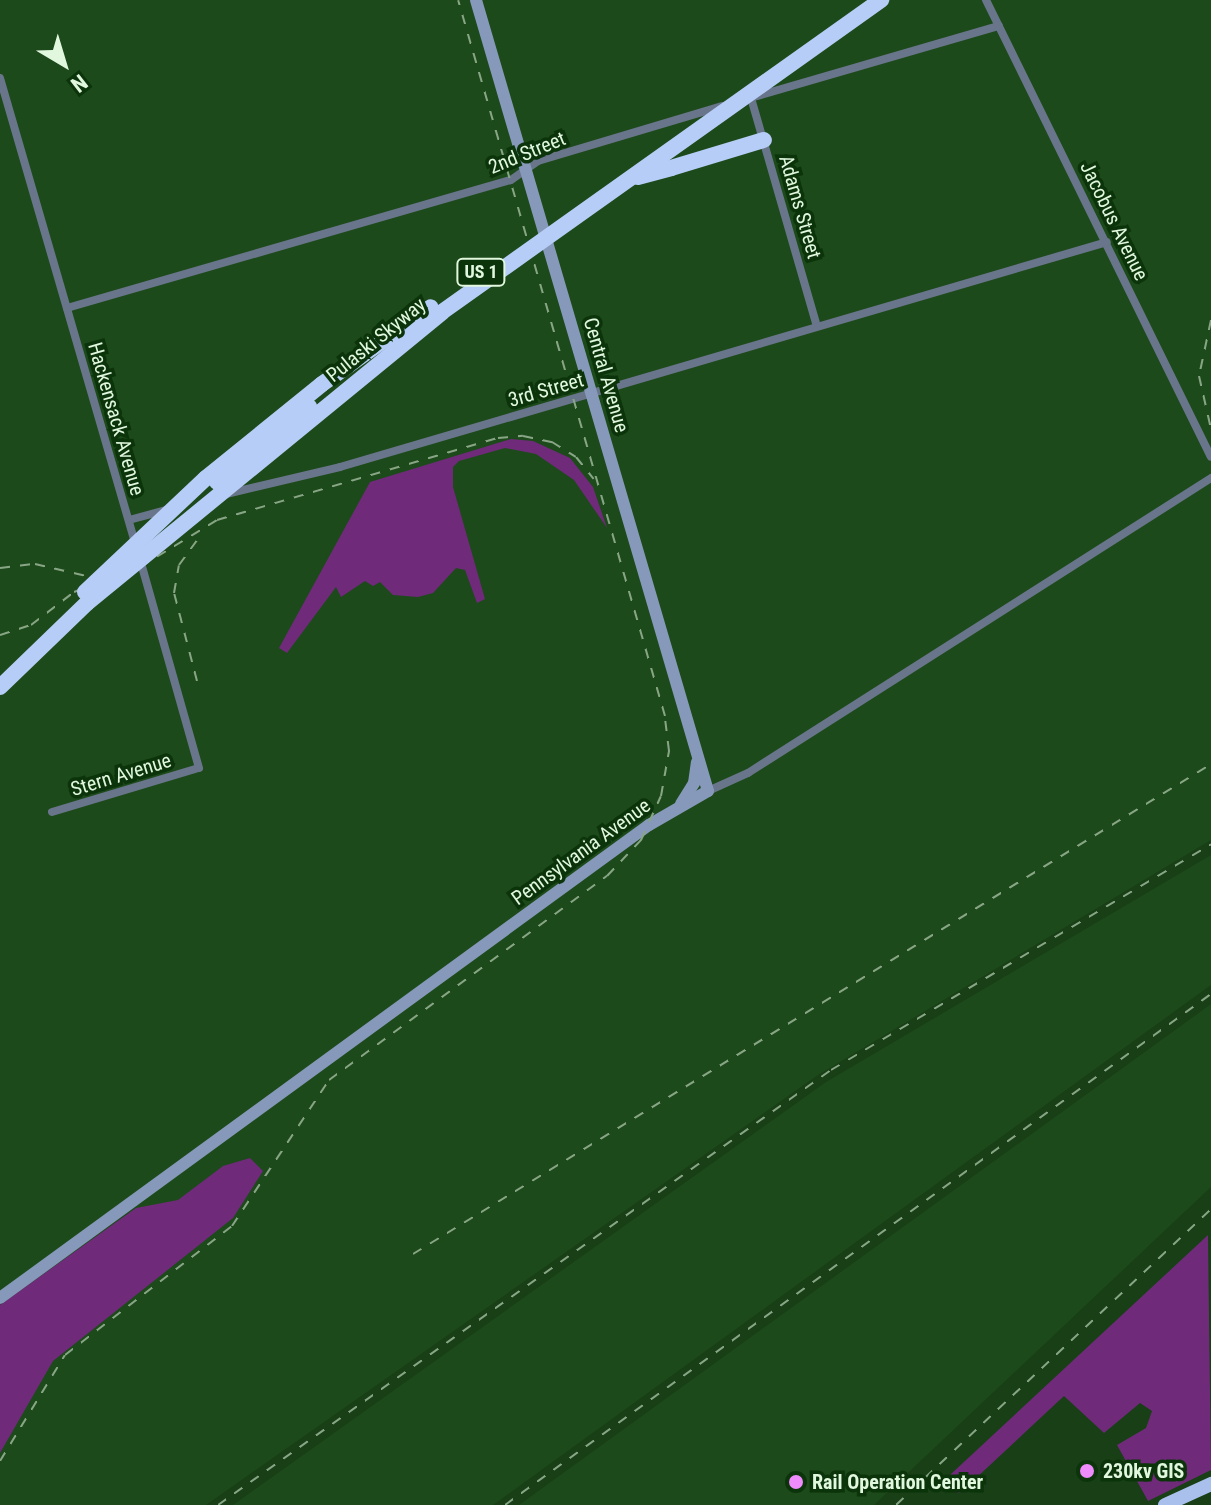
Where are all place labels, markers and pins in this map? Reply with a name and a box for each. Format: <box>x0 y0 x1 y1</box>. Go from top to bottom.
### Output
place label: 230kv GIS <box>1103 1459 1184 1483</box>
marker: 230kv GIS <box>1078 1462 1096 1480</box>
place label: Rail Operation Center <box>812 1470 983 1494</box>
marker: Rail Operation Center <box>787 1473 805 1491</box>

